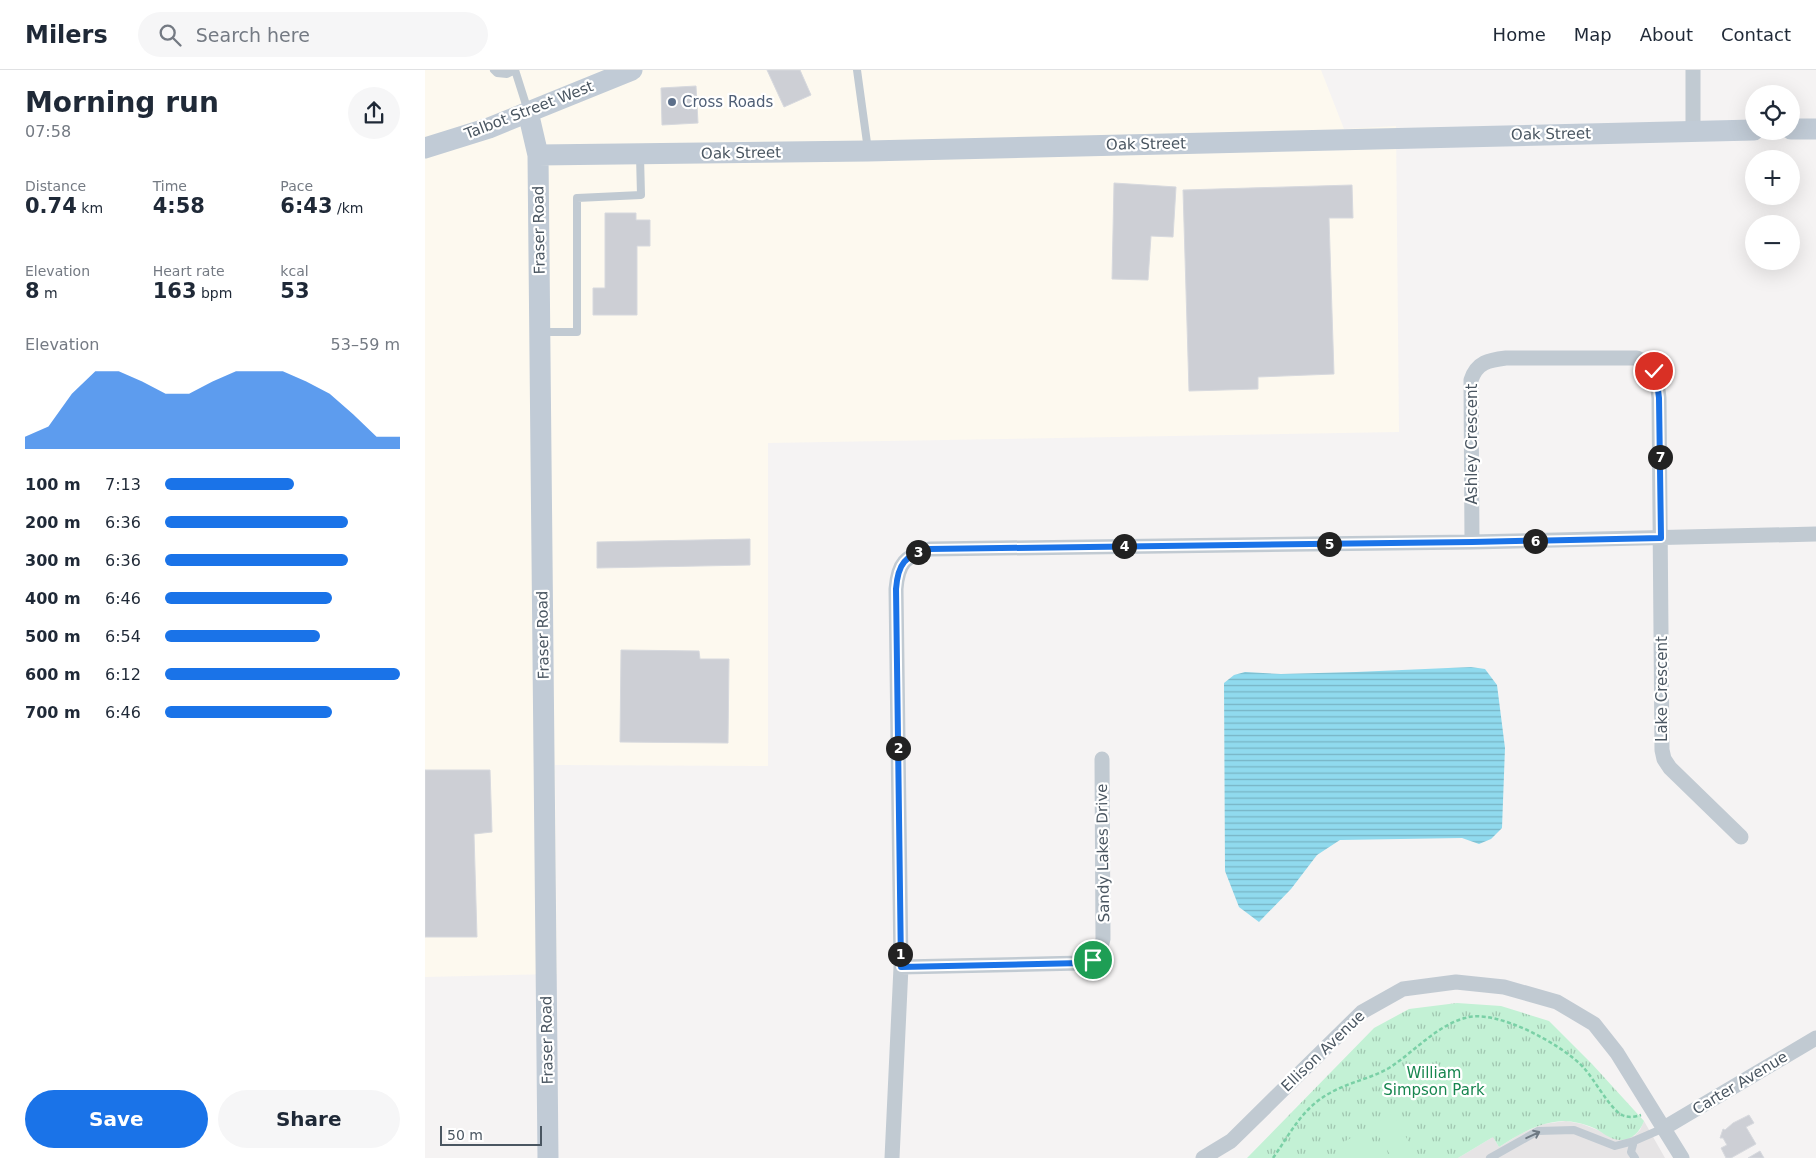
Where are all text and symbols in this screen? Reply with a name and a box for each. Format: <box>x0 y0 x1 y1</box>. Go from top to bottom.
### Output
search box <box>138 12 488 57</box>
text: Milers <box>25 21 108 49</box>
icon: search <box>156 21 184 49</box>
text: Search here <box>196 24 310 46</box>
text: Home <box>1493 24 1546 45</box>
text: Map <box>1574 24 1612 45</box>
text: About <box>1640 24 1693 45</box>
text: Contact <box>1721 24 1791 45</box>
street label: Talbot Street West <box>461 77 596 143</box>
map controls <box>1745 85 1800 270</box>
button: locate <box>1745 85 1800 140</box>
text: Morning run <box>25 86 219 119</box>
button: share <box>348 87 400 139</box>
place label: Cross Roads <box>682 93 774 111</box>
marker: Cross Roads <box>666 96 678 108</box>
text: 07:58 <box>25 122 71 141</box>
street label: Oak Street <box>1511 124 1591 144</box>
street label: Oak Street <box>1106 134 1186 154</box>
street label: Oak Street <box>701 143 781 163</box>
button: + <box>1745 150 1800 205</box>
text: Distance <box>25 178 86 194</box>
text: Time <box>153 178 187 194</box>
text: Pace <box>280 178 313 194</box>
street label: Fraser Road <box>529 186 549 274</box>
text: 0.74 <box>25 194 77 218</box>
text: 4:58 <box>153 194 205 218</box>
text: 6:43 <box>280 194 333 218</box>
text: km <box>77 200 103 216</box>
text: /km <box>333 200 363 216</box>
button: − <box>1745 215 1800 270</box>
text: Elevation <box>25 263 90 279</box>
text: Heart rate <box>153 263 225 279</box>
text: kcal <box>280 263 309 279</box>
text: 8 <box>25 279 40 303</box>
text: 163 <box>153 279 197 303</box>
text: 53 <box>280 279 310 303</box>
text: m <box>40 285 58 301</box>
text: bpm <box>197 285 232 301</box>
text: Elevation <box>25 335 99 354</box>
text: 53–59 m <box>331 335 400 354</box>
pin <box>1633 350 1675 392</box>
icon: check <box>1640 357 1668 385</box>
street label: Ashley Crescent <box>1463 383 1481 504</box>
pin: 7 <box>1647 444 1673 470</box>
text: 7 <box>1656 449 1665 465</box>
text: 100 m <box>25 475 81 494</box>
text: 7:13 <box>105 475 141 494</box>
text: 200 m <box>25 513 81 532</box>
text: 6:36 <box>105 513 141 532</box>
pin: 6 <box>1523 528 1547 554</box>
pin: 5 <box>1317 532 1341 556</box>
text: 6 <box>1531 533 1540 549</box>
pin: 4 <box>1111 534 1137 558</box>
text: 5 <box>1325 536 1334 552</box>
text: 4 <box>1120 538 1129 554</box>
pin: 3 <box>905 540 931 564</box>
text: 3 <box>914 544 923 560</box>
text: 300 m <box>25 551 81 570</box>
text: 6:36 <box>105 551 141 570</box>
text: 400 m <box>25 589 81 608</box>
text: 6:46 <box>105 589 141 608</box>
street label: Fraser Road <box>533 591 553 679</box>
text: 500 m <box>25 627 81 646</box>
text: 6:54 <box>105 627 141 646</box>
street label: Lake Crescent <box>1653 636 1671 742</box>
text: 600 m <box>25 665 81 684</box>
text: 6:12 <box>105 665 141 684</box>
text: 700 m <box>25 703 81 722</box>
text: 6:46 <box>105 703 141 722</box>
pin: 2 <box>885 736 911 760</box>
text: 2 <box>894 740 903 756</box>
street label: Sandy Lakes Drive <box>1093 783 1113 923</box>
pin <box>1072 939 1114 981</box>
pin: 1 <box>887 942 913 966</box>
text: 1 <box>896 946 905 962</box>
icon: arrive <box>1079 946 1107 974</box>
street label: Fraser Road <box>537 996 557 1084</box>
street label: Ellison Avenue <box>1278 1007 1368 1095</box>
street label: Carter Avenue <box>1689 1048 1791 1118</box>
park label: William Simpson Park <box>1383 1064 1485 1099</box>
button: Save <box>25 1090 208 1148</box>
button: Share <box>218 1090 400 1148</box>
scale bar <box>440 1123 543 1146</box>
text: 50 m <box>447 1127 483 1143</box>
one-way arrow <box>1525 1130 1540 1140</box>

